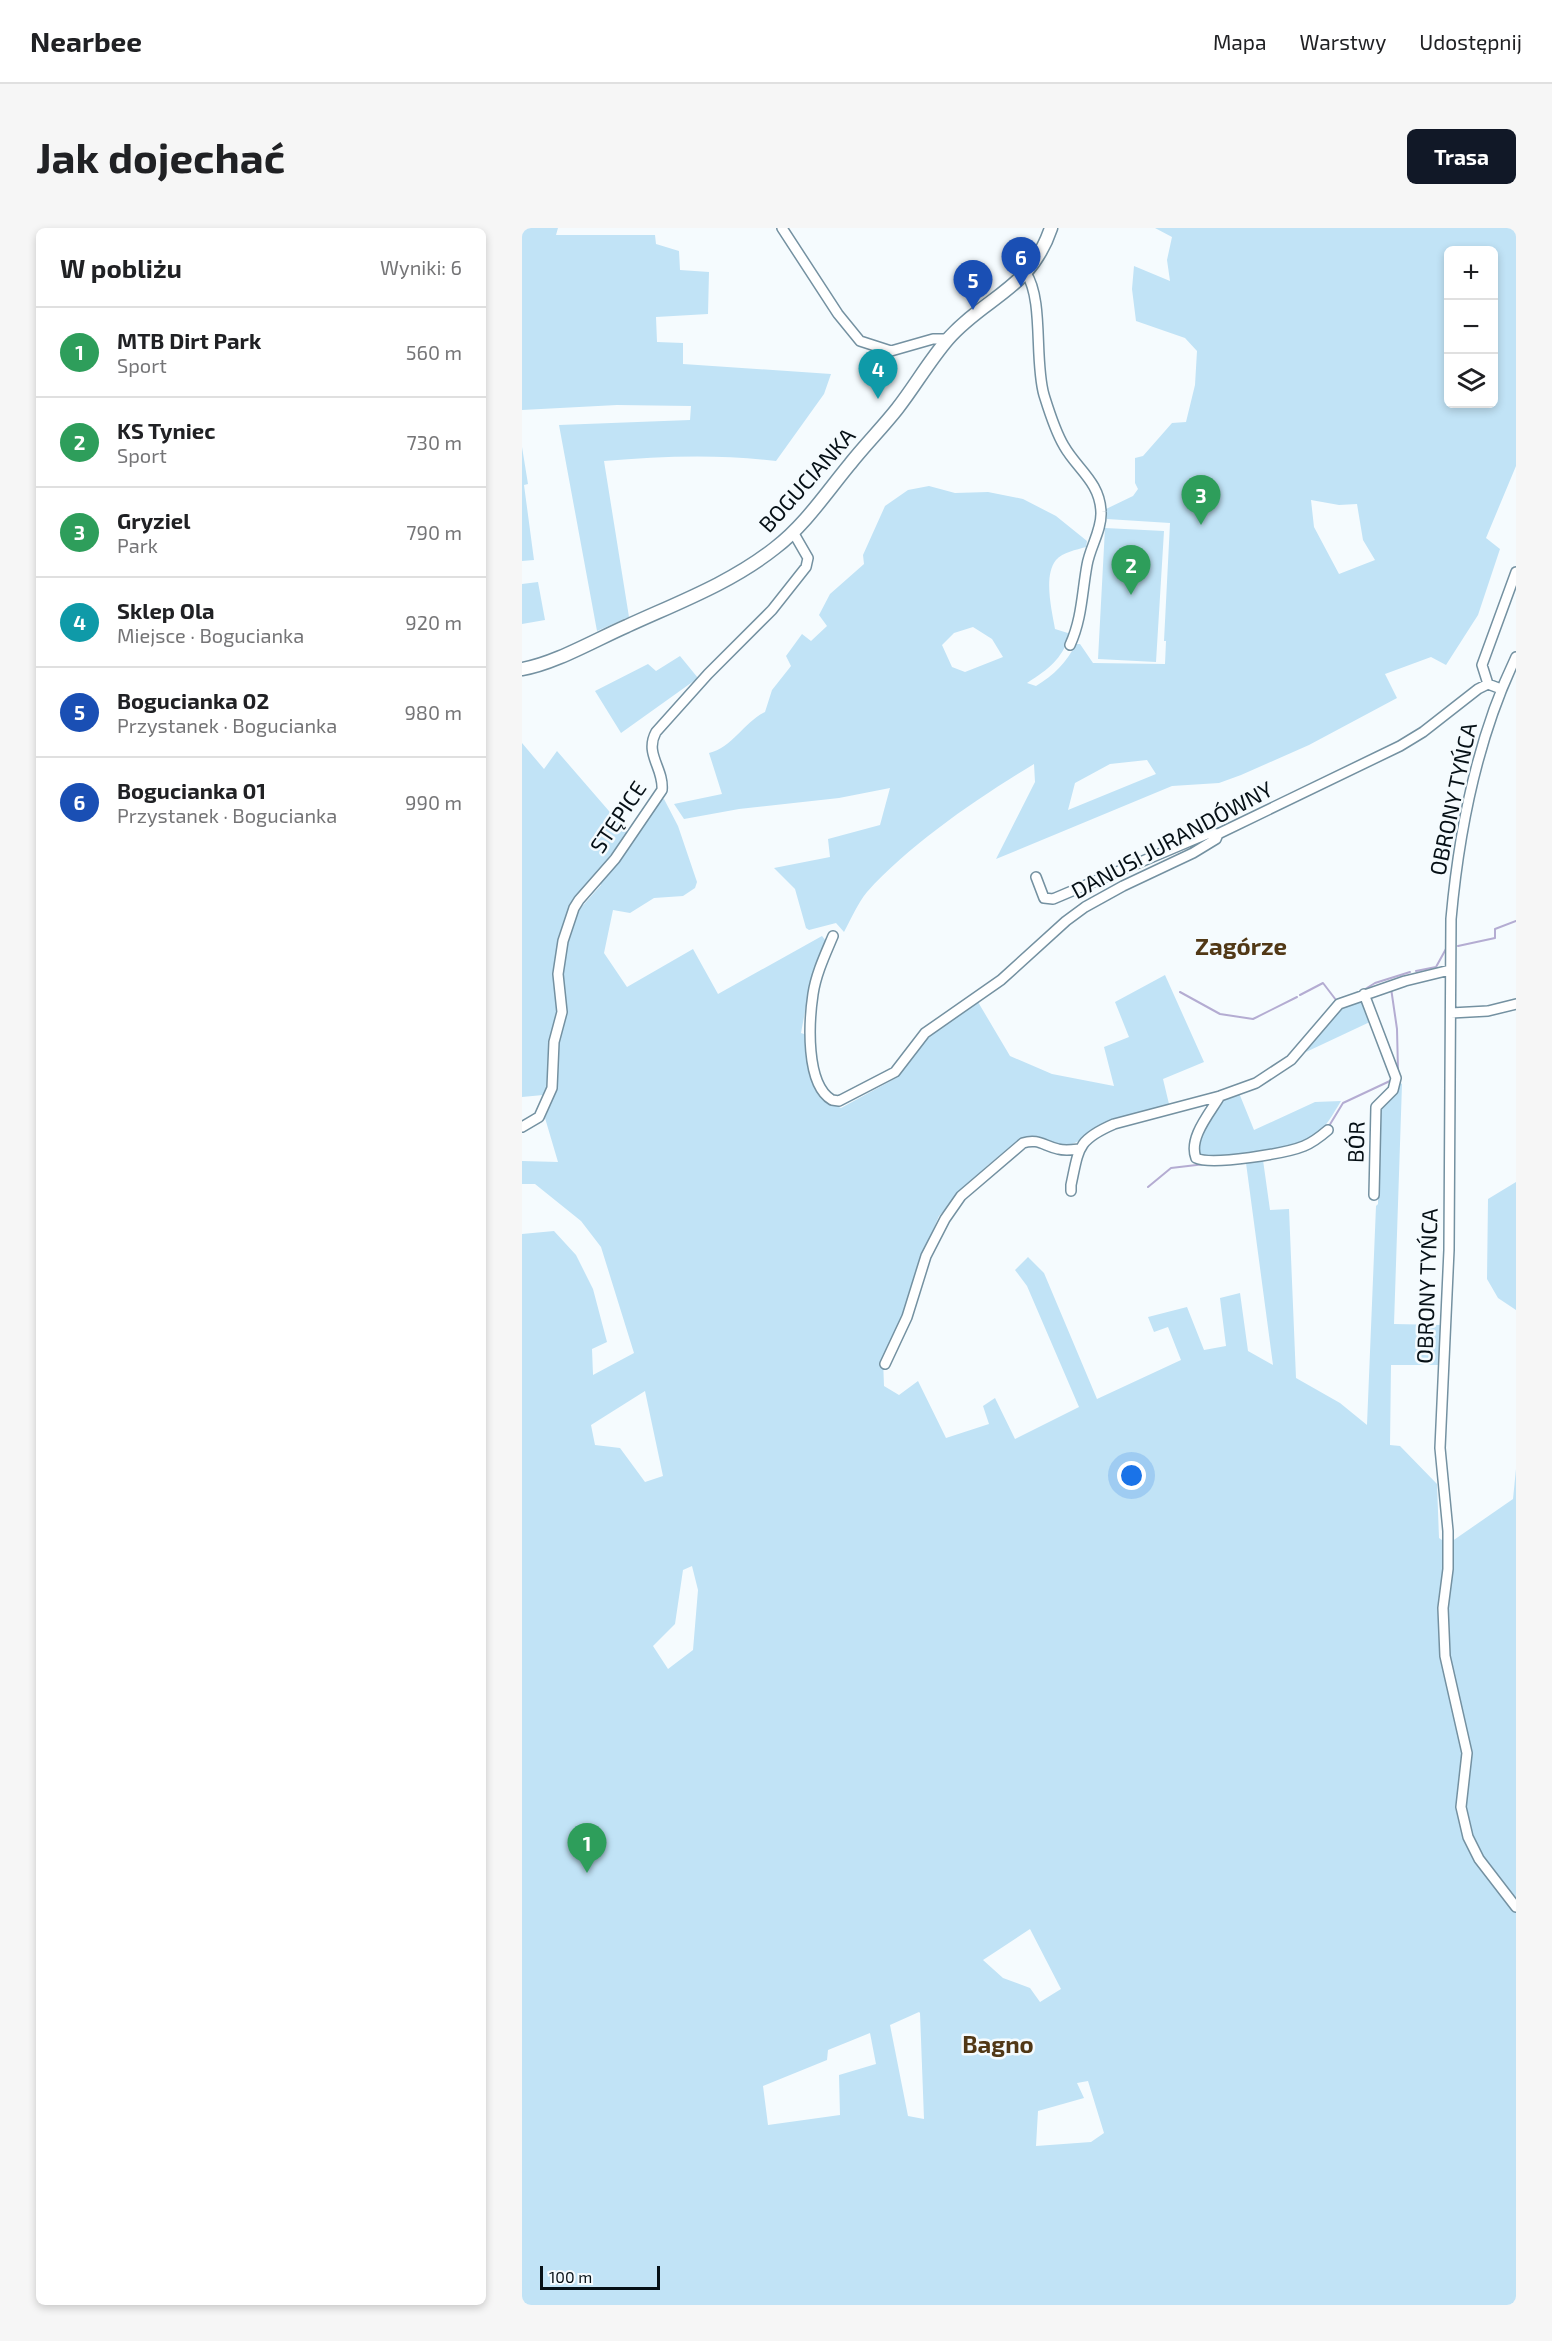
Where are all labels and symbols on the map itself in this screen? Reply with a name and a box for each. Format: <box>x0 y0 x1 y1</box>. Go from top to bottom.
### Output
pin: 6 <box>1002 238 1040 287</box>
pin: 5 <box>954 260 992 310</box>
pin: 4 <box>858 350 898 399</box>
street label: BOGUCIANKA <box>753 422 860 537</box>
pin: 3 <box>1182 476 1220 525</box>
pin: 2 <box>1112 546 1150 595</box>
street label: OBRONY TYŃCA <box>1423 720 1481 878</box>
street label: DANUSI JURANDÓWNY <box>1067 775 1277 903</box>
street label: STĘPICE <box>584 776 651 857</box>
district label: Zagórze <box>1195 931 1287 960</box>
street label: BÓR <box>1341 1121 1369 1163</box>
street label: OBRONY TYŃCA <box>1410 1207 1442 1364</box>
your location <box>1117 1461 1146 1490</box>
pin: 1 <box>568 1824 606 1873</box>
district label: Bagno <box>962 2029 1034 2058</box>
scale bar <box>540 2263 660 2290</box>

